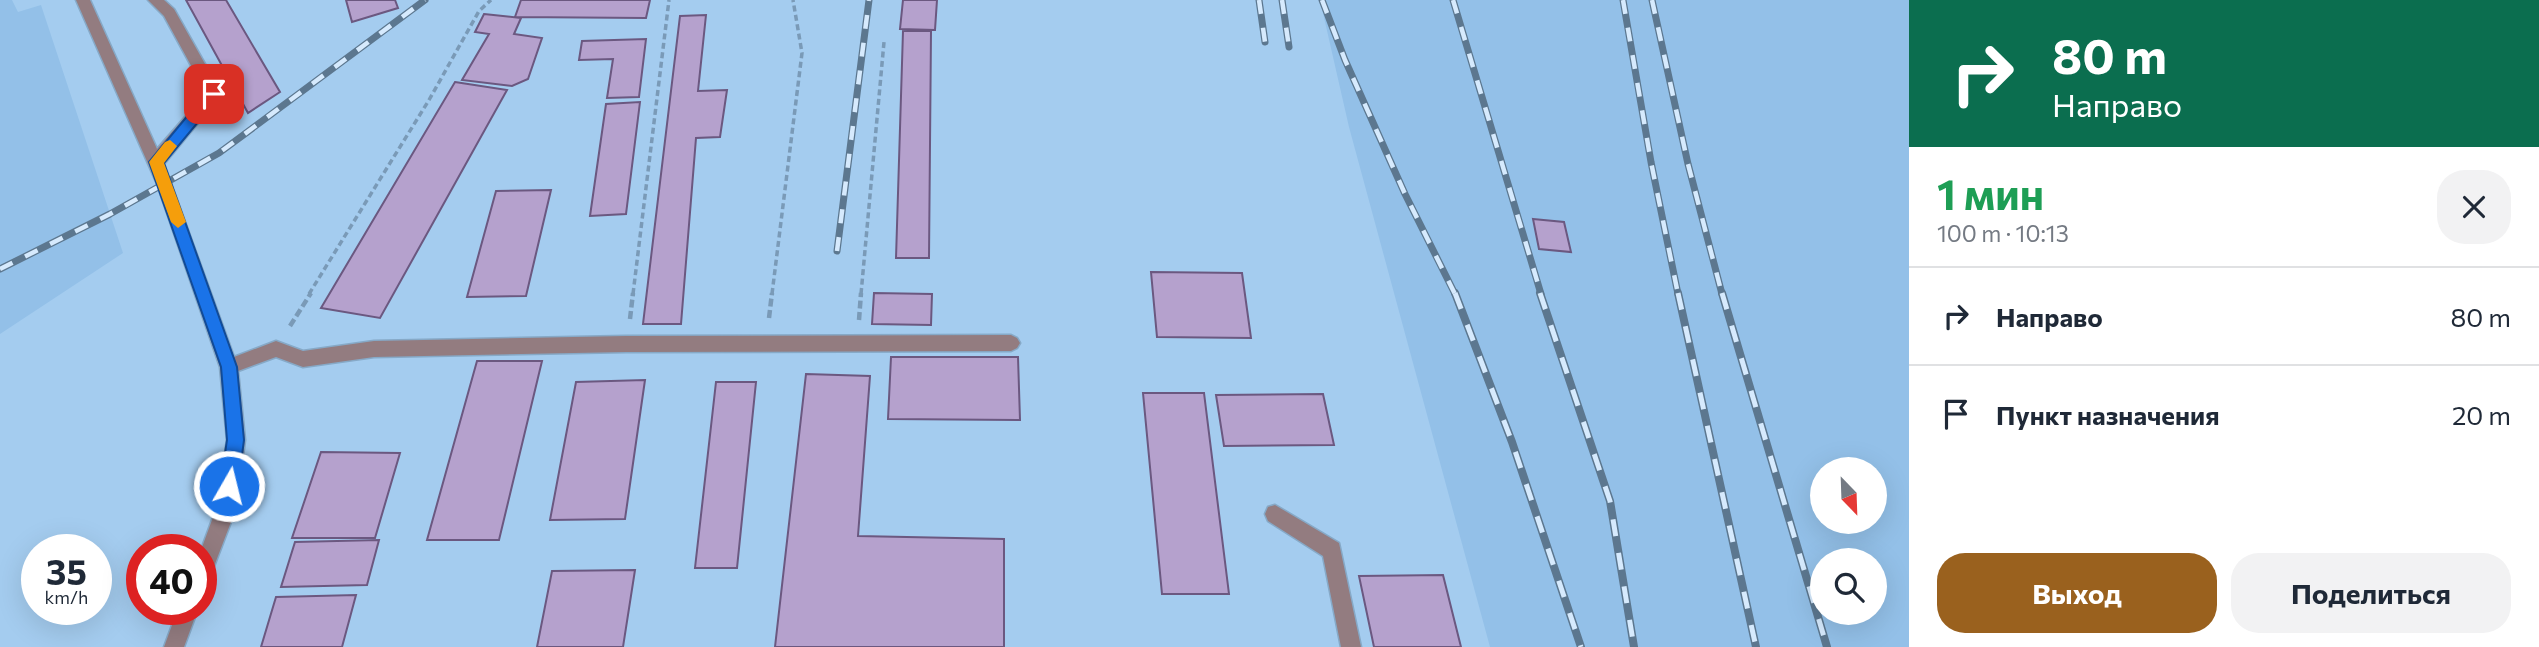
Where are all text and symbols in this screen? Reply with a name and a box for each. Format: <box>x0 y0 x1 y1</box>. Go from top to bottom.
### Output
text: 80 m <box>2052 24 2167 84</box>
icon: right <box>1937 28 2028 119</box>
pin <box>184 64 244 124</box>
icon: arrive <box>195 75 233 113</box>
text: Направо <box>2052 84 2182 124</box>
text: 1 мин <box>1937 167 2044 219</box>
button: close <box>2437 170 2511 244</box>
text: 100 m · 10:13 <box>1937 219 2069 247</box>
icon: right <box>1937 297 1975 335</box>
text: Направо <box>1996 301 2103 332</box>
text: 80 m <box>2451 301 2511 332</box>
icon: arrive <box>1937 395 1975 433</box>
text: Пункт назначения <box>1996 399 2220 430</box>
text: 20 m <box>2452 399 2511 430</box>
position arrow <box>192 449 266 523</box>
north arrow <box>1810 457 1886 534</box>
map controls <box>1810 457 1887 625</box>
speed limit sign: 40 <box>126 534 217 625</box>
button: search <box>1810 548 1887 625</box>
text: 35 <box>46 549 87 592</box>
button: Выход <box>1937 553 2217 633</box>
button: Поделиться <box>2231 553 2511 633</box>
text: km/h <box>45 586 88 608</box>

